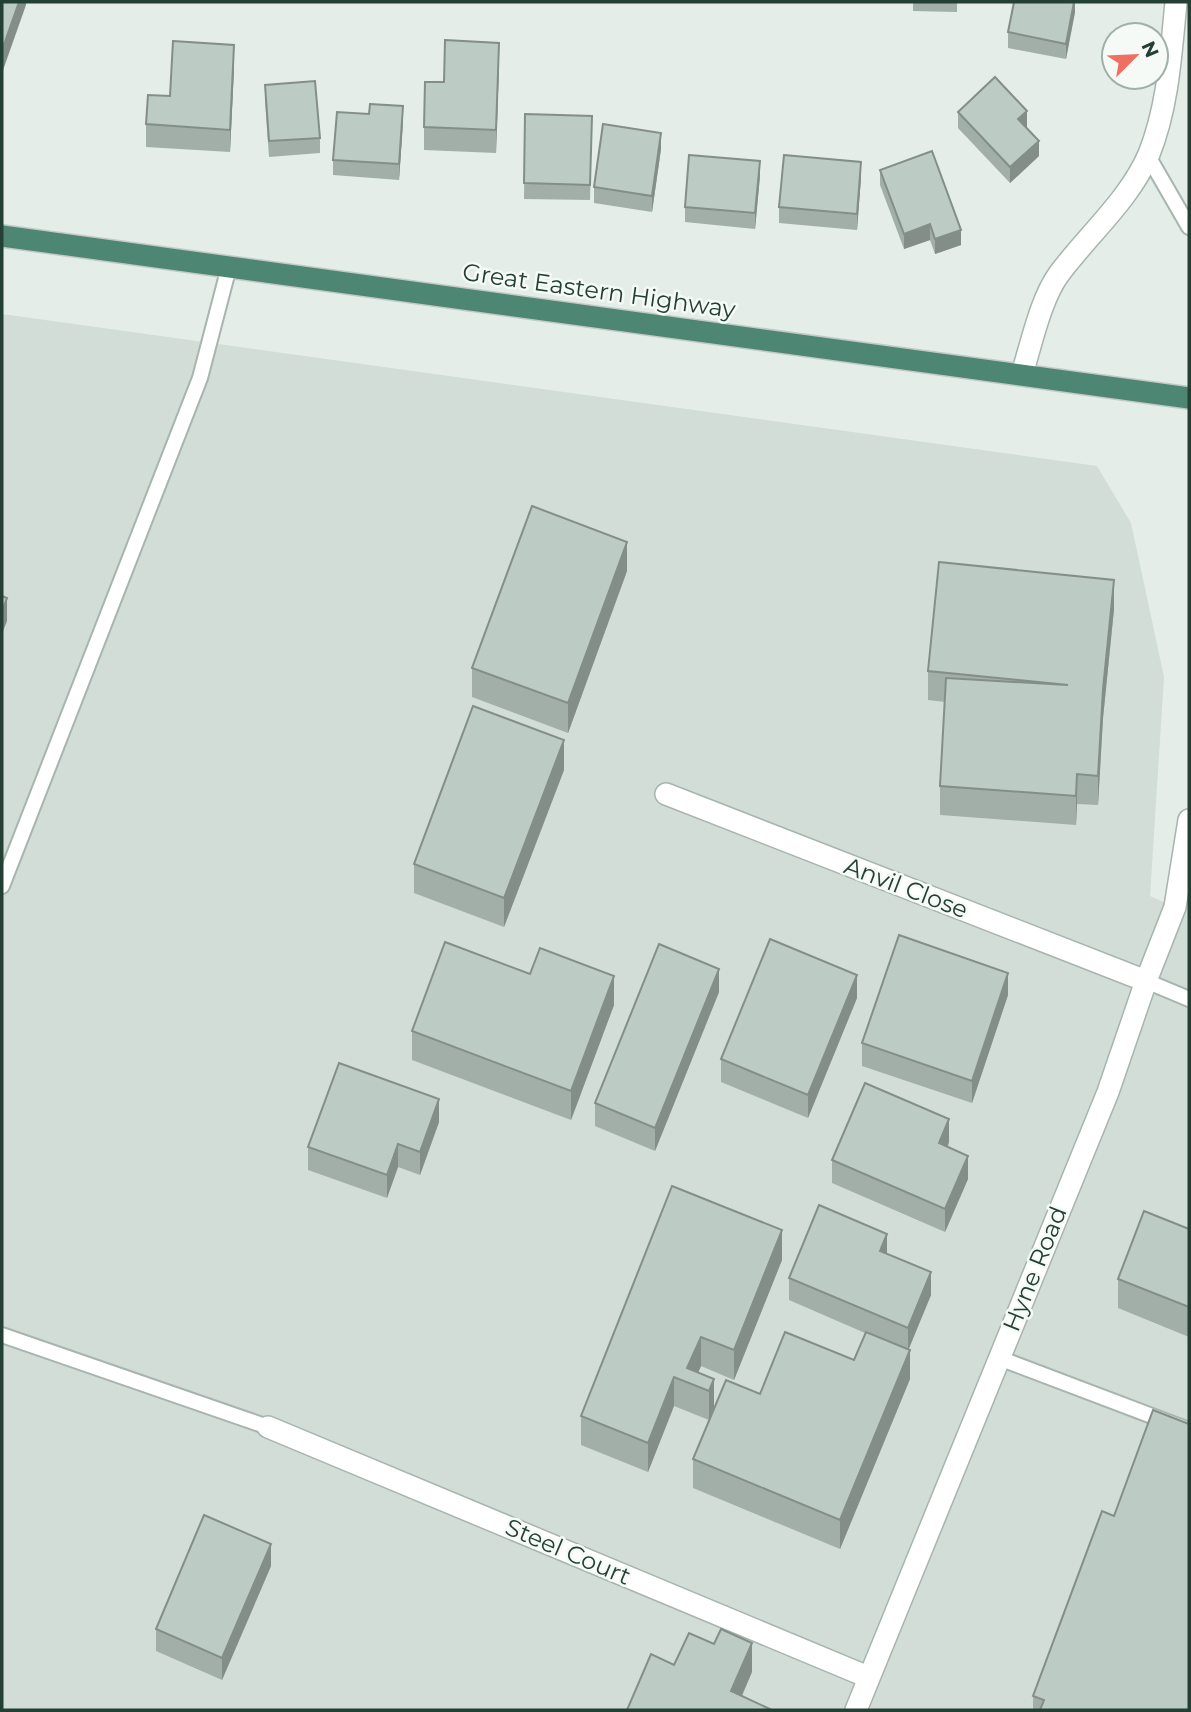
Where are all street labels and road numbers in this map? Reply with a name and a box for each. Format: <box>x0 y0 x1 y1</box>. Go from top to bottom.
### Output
street label: Great Eastern Highway <box>461 257 737 324</box>
street label: Anvil Close <box>840 851 972 924</box>
street label: Hyne Road <box>996 1202 1073 1336</box>
street label: Steel Court <box>501 1512 635 1591</box>

